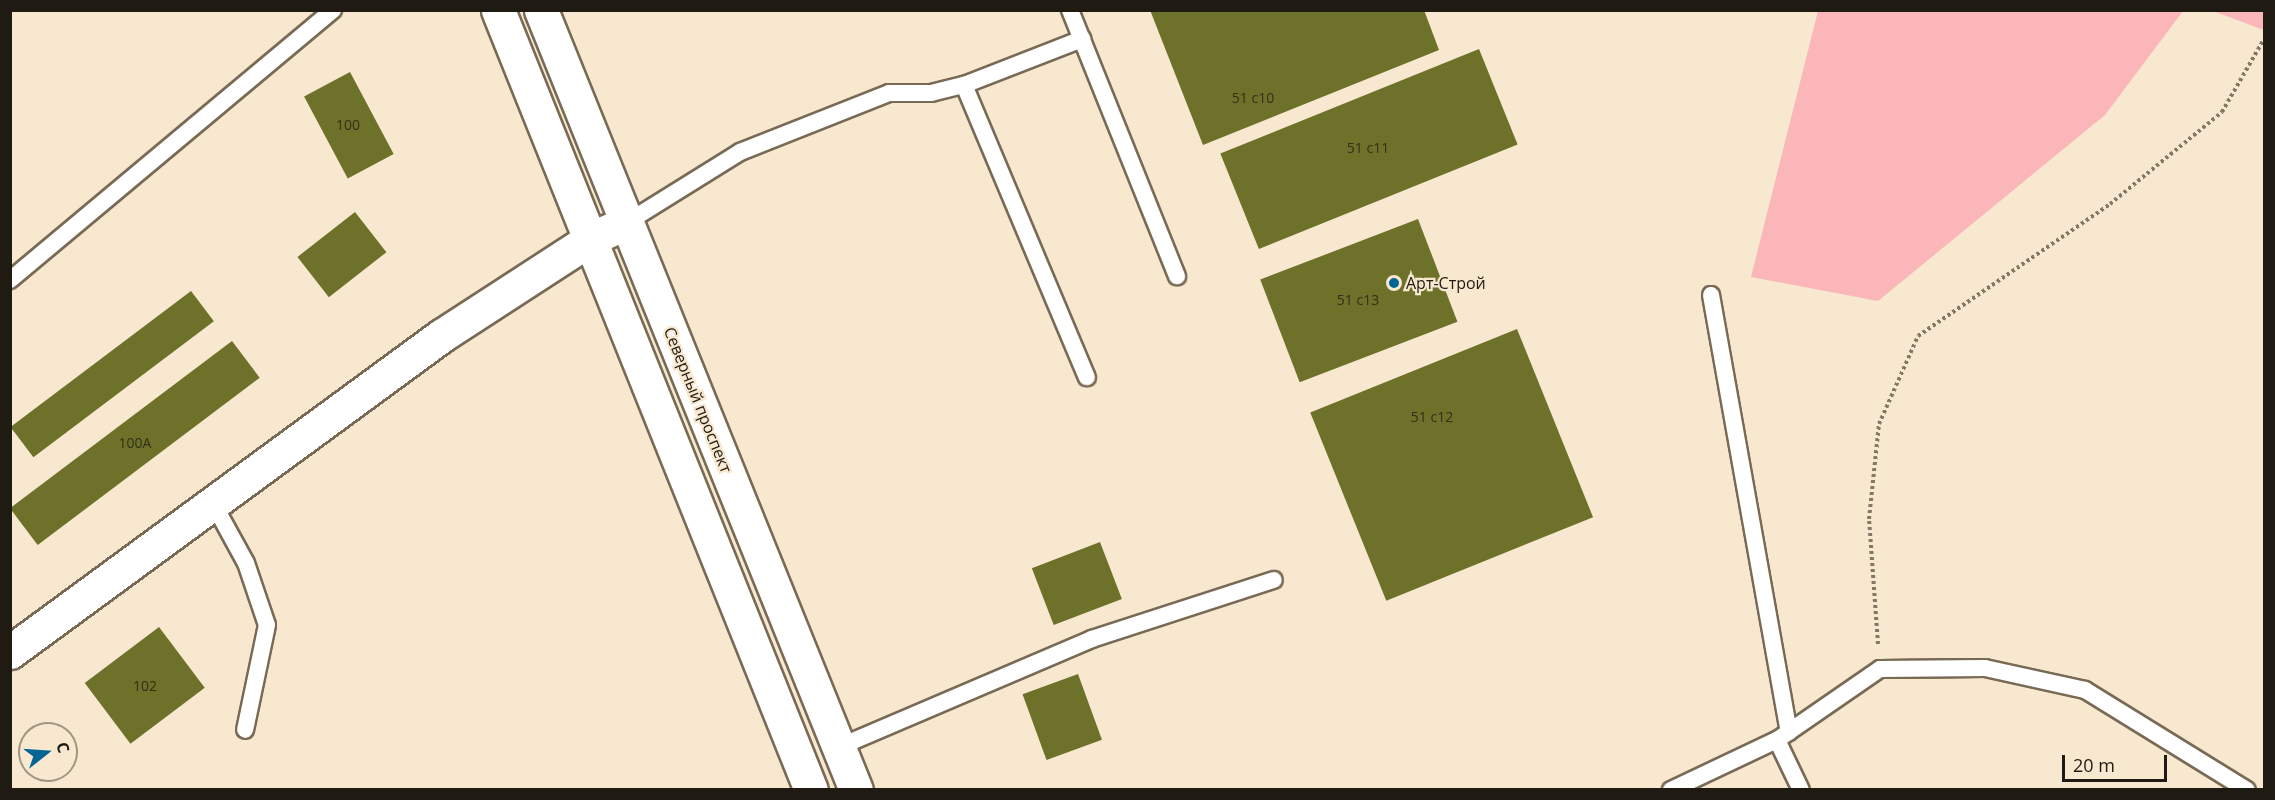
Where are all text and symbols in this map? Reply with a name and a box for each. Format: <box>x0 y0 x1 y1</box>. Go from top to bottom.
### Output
house number: 51 с10 <box>1232 90 1274 106</box>
house number: 100 <box>336 117 360 133</box>
house number: 51 с11 <box>1347 140 1389 156</box>
place label: Арт-Строй <box>1406 273 1486 293</box>
marker: Арт-Строй <box>1387 276 1401 290</box>
house number: 51 с13 <box>1337 292 1379 308</box>
street label: Северный проспект <box>660 324 736 476</box>
house number: 51 с12 <box>1411 409 1453 425</box>
house number: 100А <box>119 435 151 451</box>
house number: 102 <box>133 678 157 694</box>
north arrow <box>18 722 78 782</box>
text: С <box>51 739 75 755</box>
scale bar <box>2065 743 2170 781</box>
text: 20 m <box>2073 753 2115 777</box>

